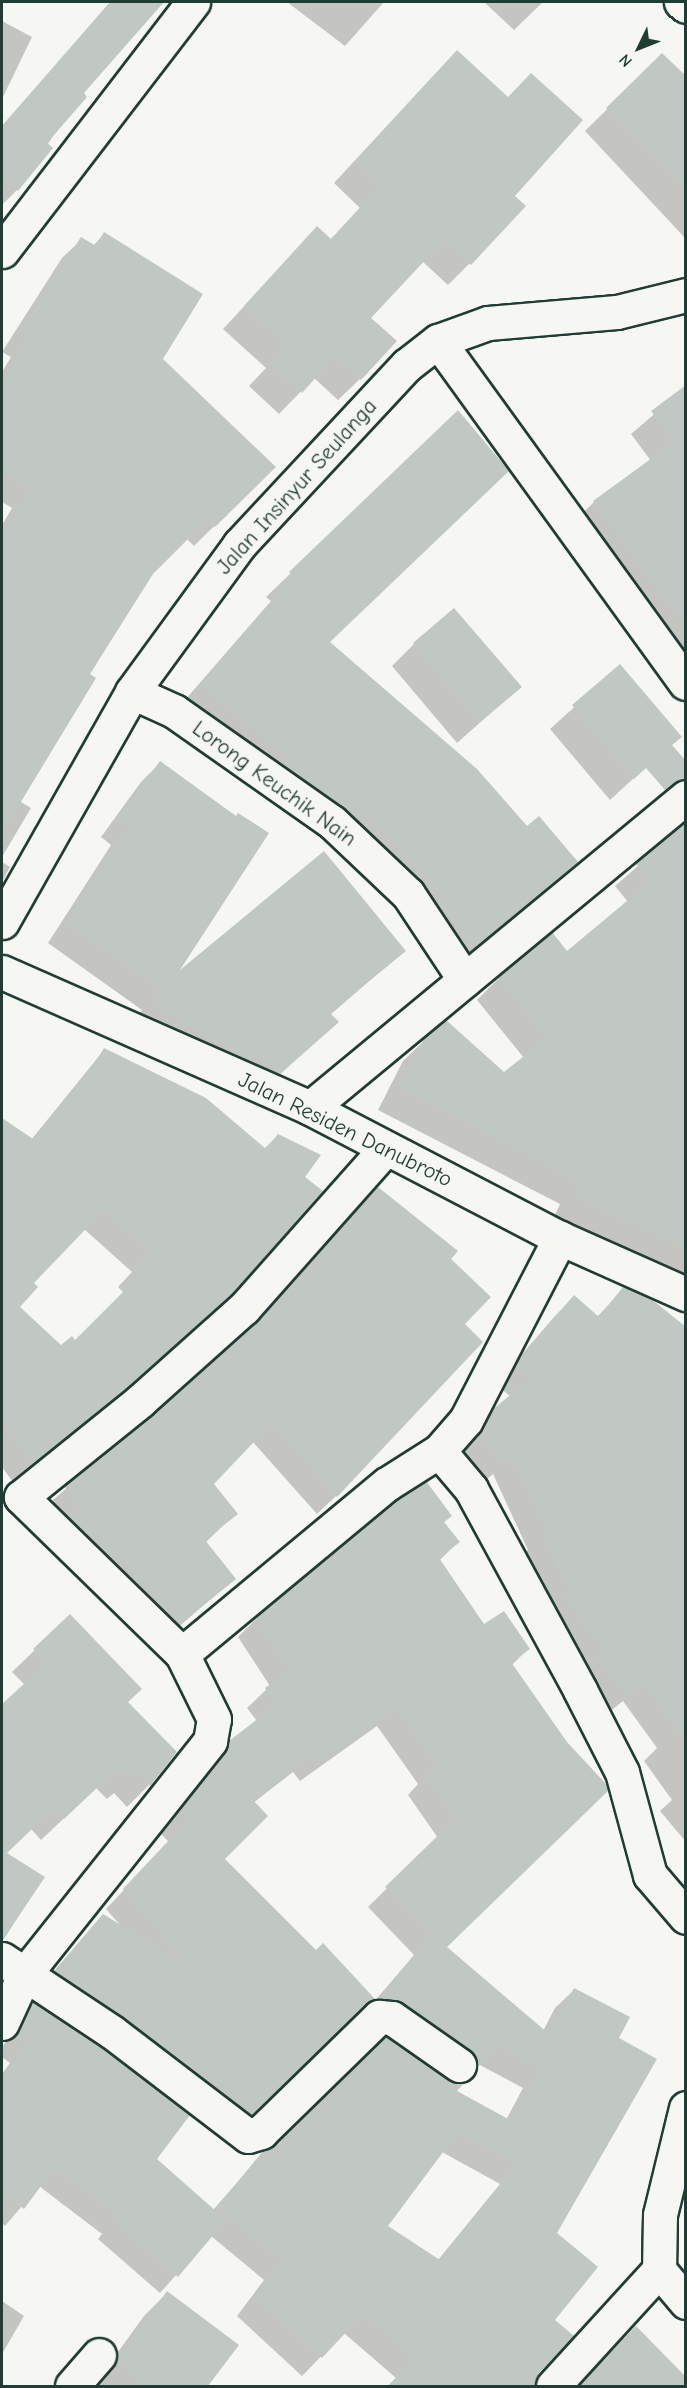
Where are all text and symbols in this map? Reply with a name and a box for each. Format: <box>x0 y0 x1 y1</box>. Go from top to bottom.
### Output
north arrow <box>609 18 669 78</box>
text: N <box>616 50 636 70</box>
street label: Jalan Insinyur Seulanga <box>211 394 383 580</box>
street label: Lorong Keuchik Nain <box>187 716 361 852</box>
street label: Jalan Residen Danubroto <box>234 1067 456 1193</box>

